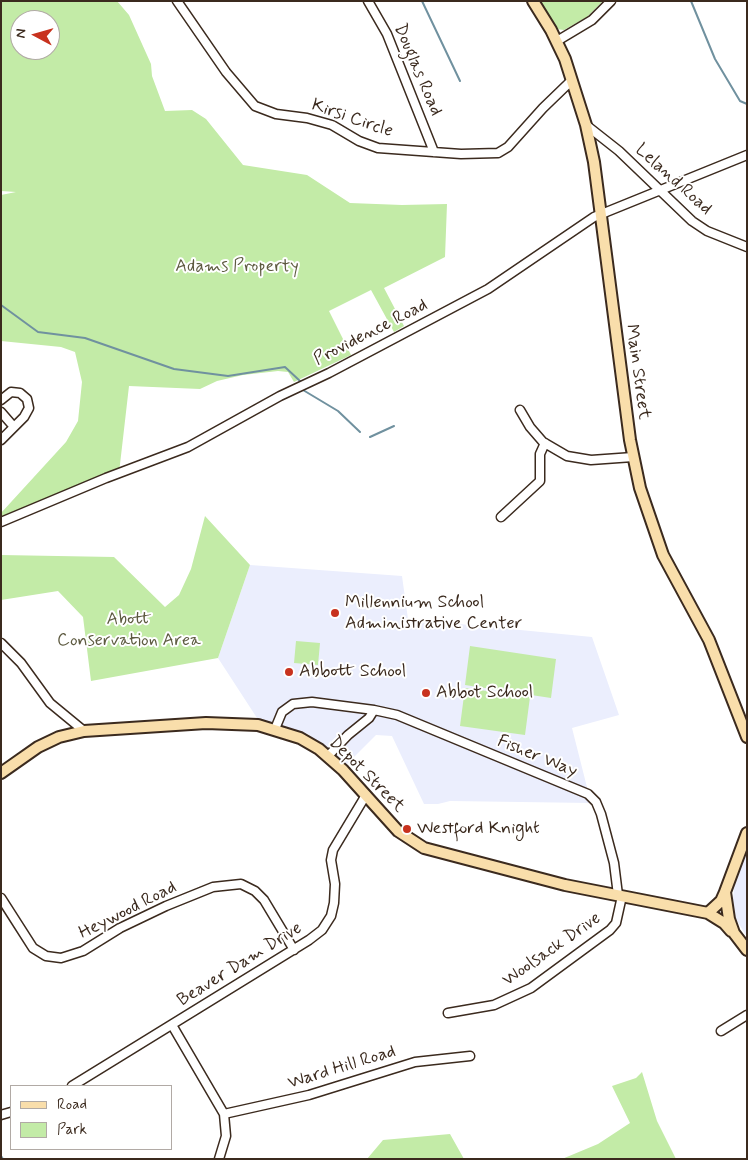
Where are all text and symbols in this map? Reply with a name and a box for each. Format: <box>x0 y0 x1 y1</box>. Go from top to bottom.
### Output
north arrow <box>10 10 60 60</box>
street label: Douglas Road <box>388 21 446 119</box>
text: N <box>12 28 31 39</box>
street label: Kirsi Circle <box>308 95 396 143</box>
street label: Leland Road <box>630 140 716 220</box>
park label: Adams Property <box>175 256 299 278</box>
street label: Providence Road <box>310 295 432 371</box>
street label: Main Street <box>620 323 654 421</box>
place label: Millennium School Administrative Center <box>345 592 522 634</box>
marker: Millennium School Administrative Center <box>329 607 341 619</box>
park label: Abott Conservation Area <box>57 609 201 652</box>
place label: Abbott School <box>299 661 406 683</box>
marker: Abbott School <box>283 666 295 678</box>
place label: Abbot School <box>436 682 533 704</box>
marker: Abbot School <box>420 687 432 699</box>
street label: Fisher Way <box>494 731 580 783</box>
street label: Depot Street <box>323 732 409 818</box>
place label: Westford Knight <box>417 818 540 840</box>
marker: Westford Knight <box>401 823 413 835</box>
street label: Heywood Road <box>76 877 180 945</box>
street label: Woolsack Drive <box>499 908 605 992</box>
street label: Beaver Dam Drive <box>174 918 306 1012</box>
street label: Ward Hill Road <box>285 1041 399 1095</box>
legend <box>10 1085 172 1150</box>
text: Road <box>57 1095 87 1115</box>
text: Park <box>57 1120 87 1140</box>

